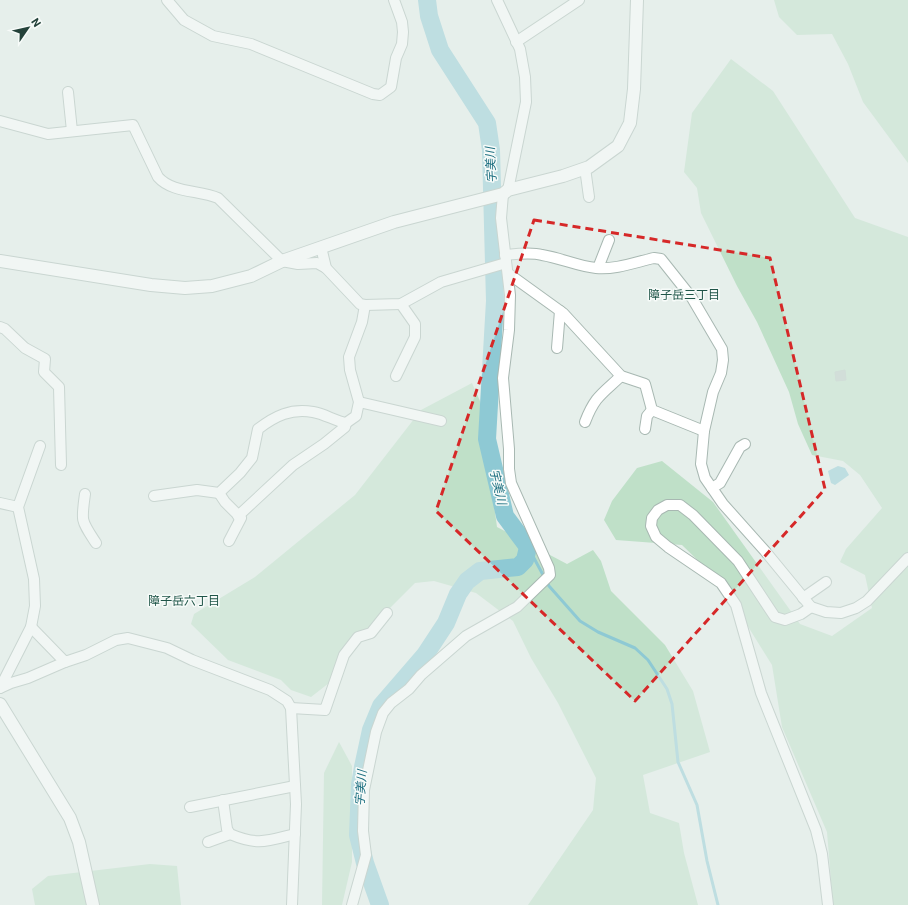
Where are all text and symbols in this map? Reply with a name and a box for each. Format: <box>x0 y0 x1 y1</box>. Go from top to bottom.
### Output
north arrow <box>8 8 48 48</box>
text: N <box>28 16 44 30</box>
water label: 宇美川 <box>483 145 499 183</box>
district label: 障子岳三丁目 <box>648 288 720 302</box>
water label: 宇美川 <box>487 468 509 508</box>
district label: 障子岳六丁目 <box>148 594 220 608</box>
water label: 宇美川 <box>353 768 369 806</box>

